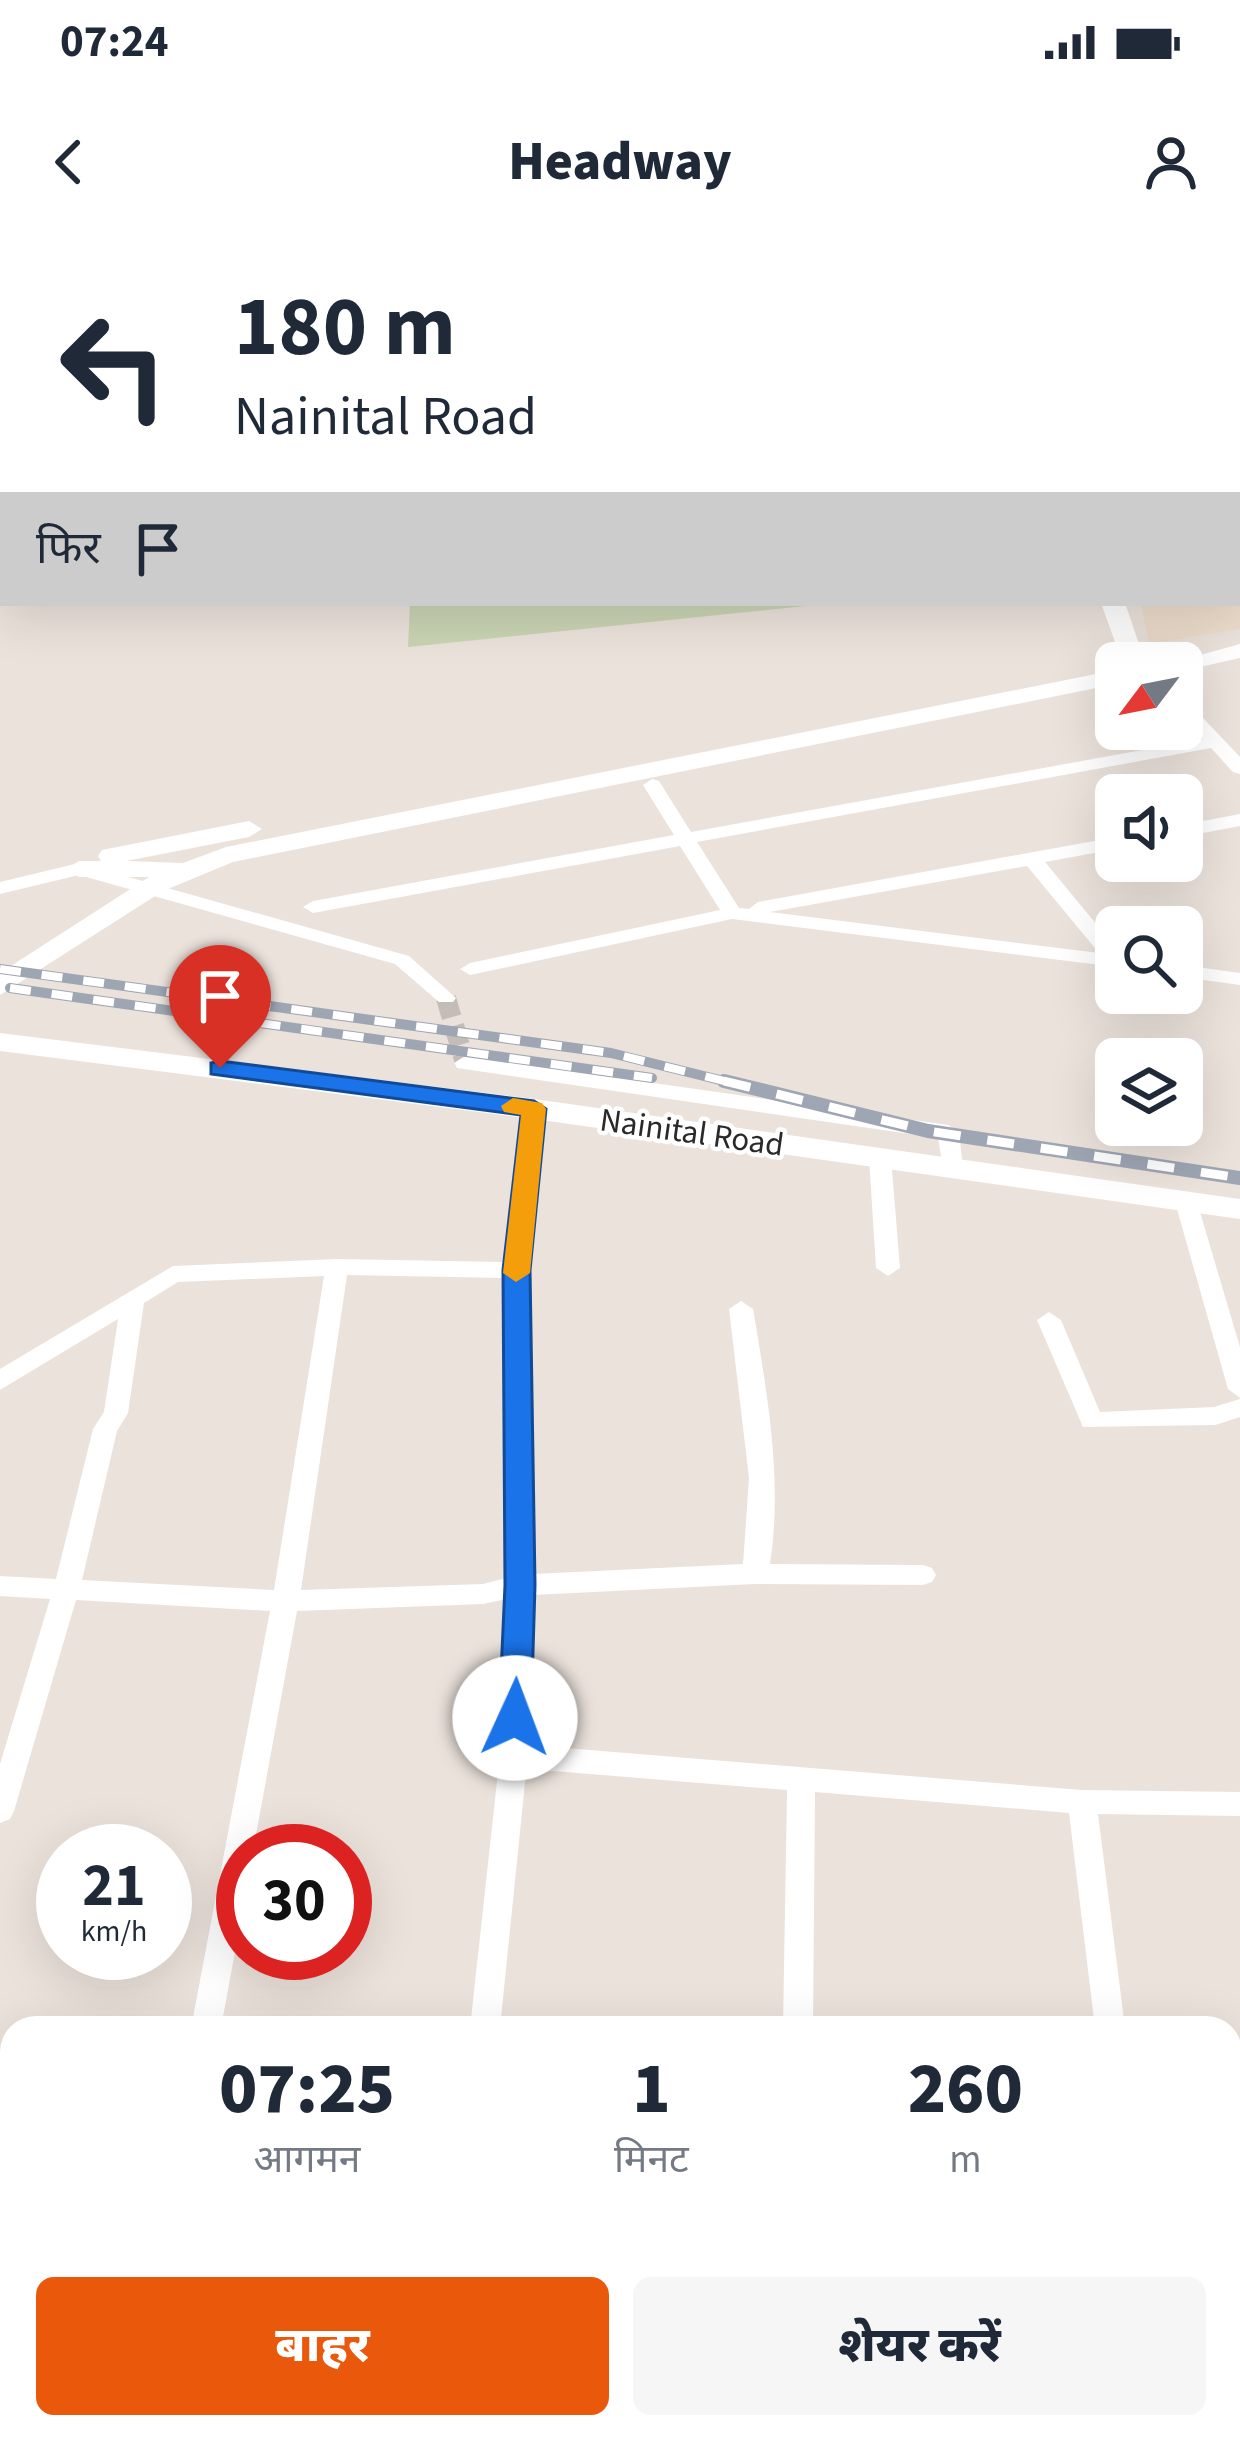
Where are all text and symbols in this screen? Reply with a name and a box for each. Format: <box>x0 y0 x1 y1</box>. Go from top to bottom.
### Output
text: 07:24 <box>60 10 169 74</box>
text: Headway <box>508 124 732 201</box>
icon: back <box>36 129 102 195</box>
icon: person <box>1138 129 1204 195</box>
text: 180 m <box>234 268 456 388</box>
icon: left <box>36 288 192 444</box>
text: Nainital Road <box>234 379 537 456</box>
icon: arrive <box>125 516 191 582</box>
text: फिर <box>36 517 101 581</box>
north arrow <box>1095 642 1203 750</box>
map controls <box>1095 642 1203 1146</box>
button: sound <box>1095 774 1203 882</box>
button: search <box>1095 906 1203 1014</box>
pin <box>169 945 271 1068</box>
icon: arrive <box>187 963 253 1029</box>
button: layers <box>1095 1038 1203 1146</box>
street label: Nainital Road <box>597 1096 787 1169</box>
position arrow <box>452 1655 578 1781</box>
speed limit sign: 30 <box>216 1824 372 1980</box>
text: 21 <box>82 1844 146 1929</box>
text: km/h <box>81 1910 147 1953</box>
text: 07:25 <box>219 2038 395 2141</box>
text: 1 <box>632 2038 671 2141</box>
text: 260 <box>908 2038 1023 2141</box>
text: आगमन <box>254 2132 360 2188</box>
text: मिनट <box>614 2132 689 2188</box>
text: m <box>949 2132 982 2188</box>
button: बाहर <box>36 2277 609 2415</box>
button: शेयर करें <box>633 2277 1206 2415</box>

